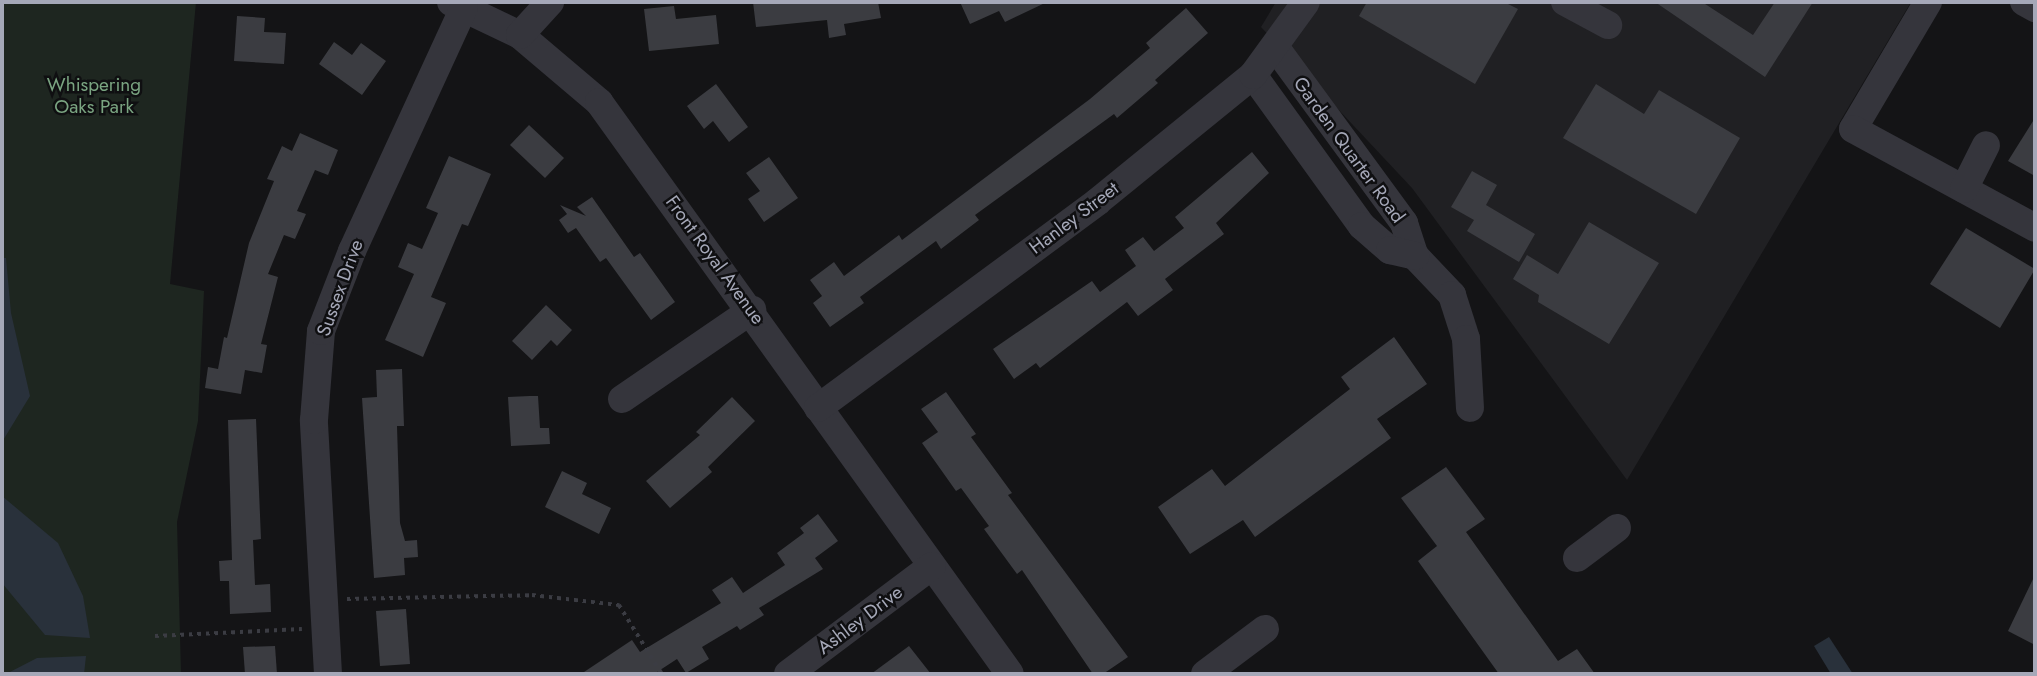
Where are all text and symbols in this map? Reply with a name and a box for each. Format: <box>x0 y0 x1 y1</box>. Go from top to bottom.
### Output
street label: Garden Quarter Road <box>1288 73 1410 227</box>
park label: Whispering Oaks Park <box>47 74 141 118</box>
street label: Hanley Street <box>1025 177 1123 259</box>
street label: Front Royal Avenue <box>661 191 769 329</box>
street label: Sussex Drive <box>312 237 368 339</box>
street label: Ashley Drive <box>813 581 907 659</box>

